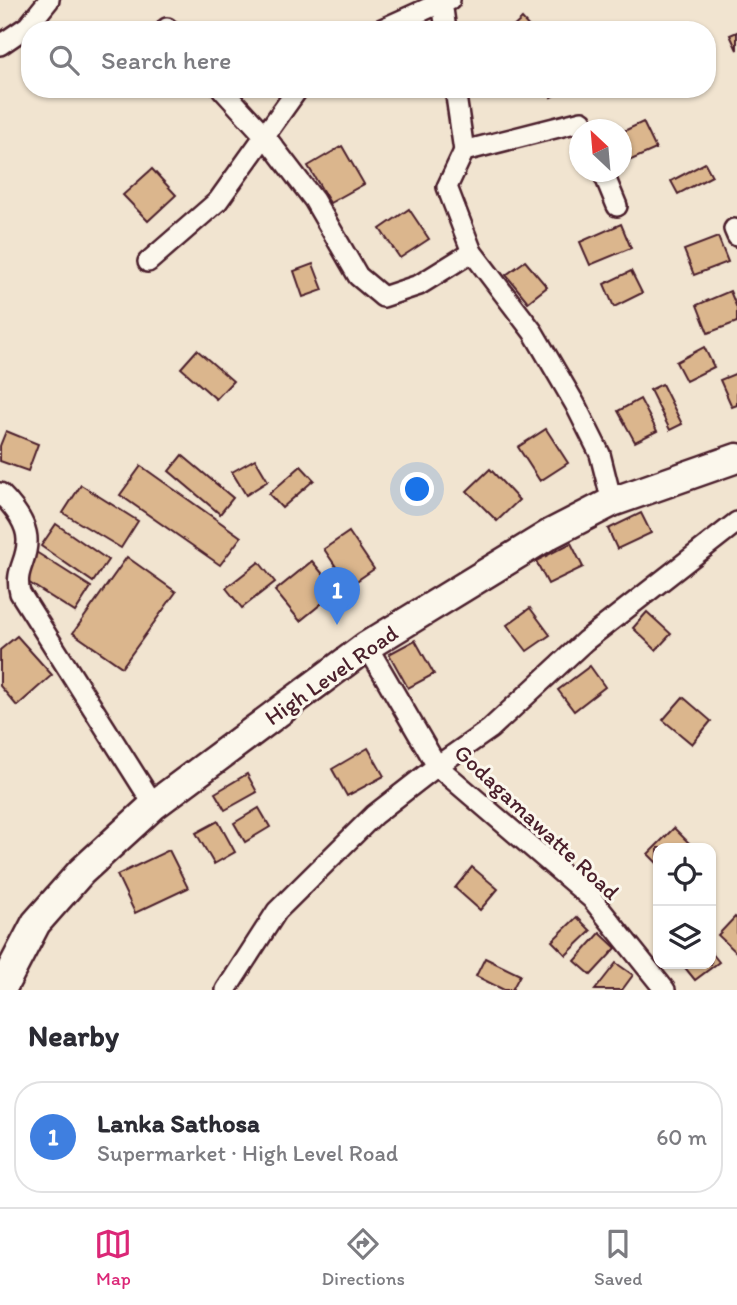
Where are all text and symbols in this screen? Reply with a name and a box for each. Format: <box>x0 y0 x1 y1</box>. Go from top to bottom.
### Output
search box <box>21 21 716 98</box>
icon: search <box>45 41 83 79</box>
text: Search here <box>101 44 231 76</box>
north arrow <box>569 119 632 182</box>
your location <box>400 472 434 506</box>
pin: 1 <box>314 567 360 625</box>
street label: High Level Road <box>259 619 403 731</box>
street label: Godagamawatte Road <box>449 738 626 906</box>
map controls <box>653 843 716 969</box>
button: locate <box>653 843 716 906</box>
button: layers <box>653 906 716 969</box>
text: Nearby <box>28 1017 119 1054</box>
text: Lanka Sathosa <box>97 1107 260 1139</box>
text: 1 <box>48 1123 58 1151</box>
text: 60 m <box>656 1123 707 1151</box>
text: Supermarket · High Level Road <box>97 1139 398 1167</box>
tab: Map <box>94 1225 132 1290</box>
tab: Directions <box>321 1225 405 1290</box>
tab: Saved <box>594 1225 642 1290</box>

